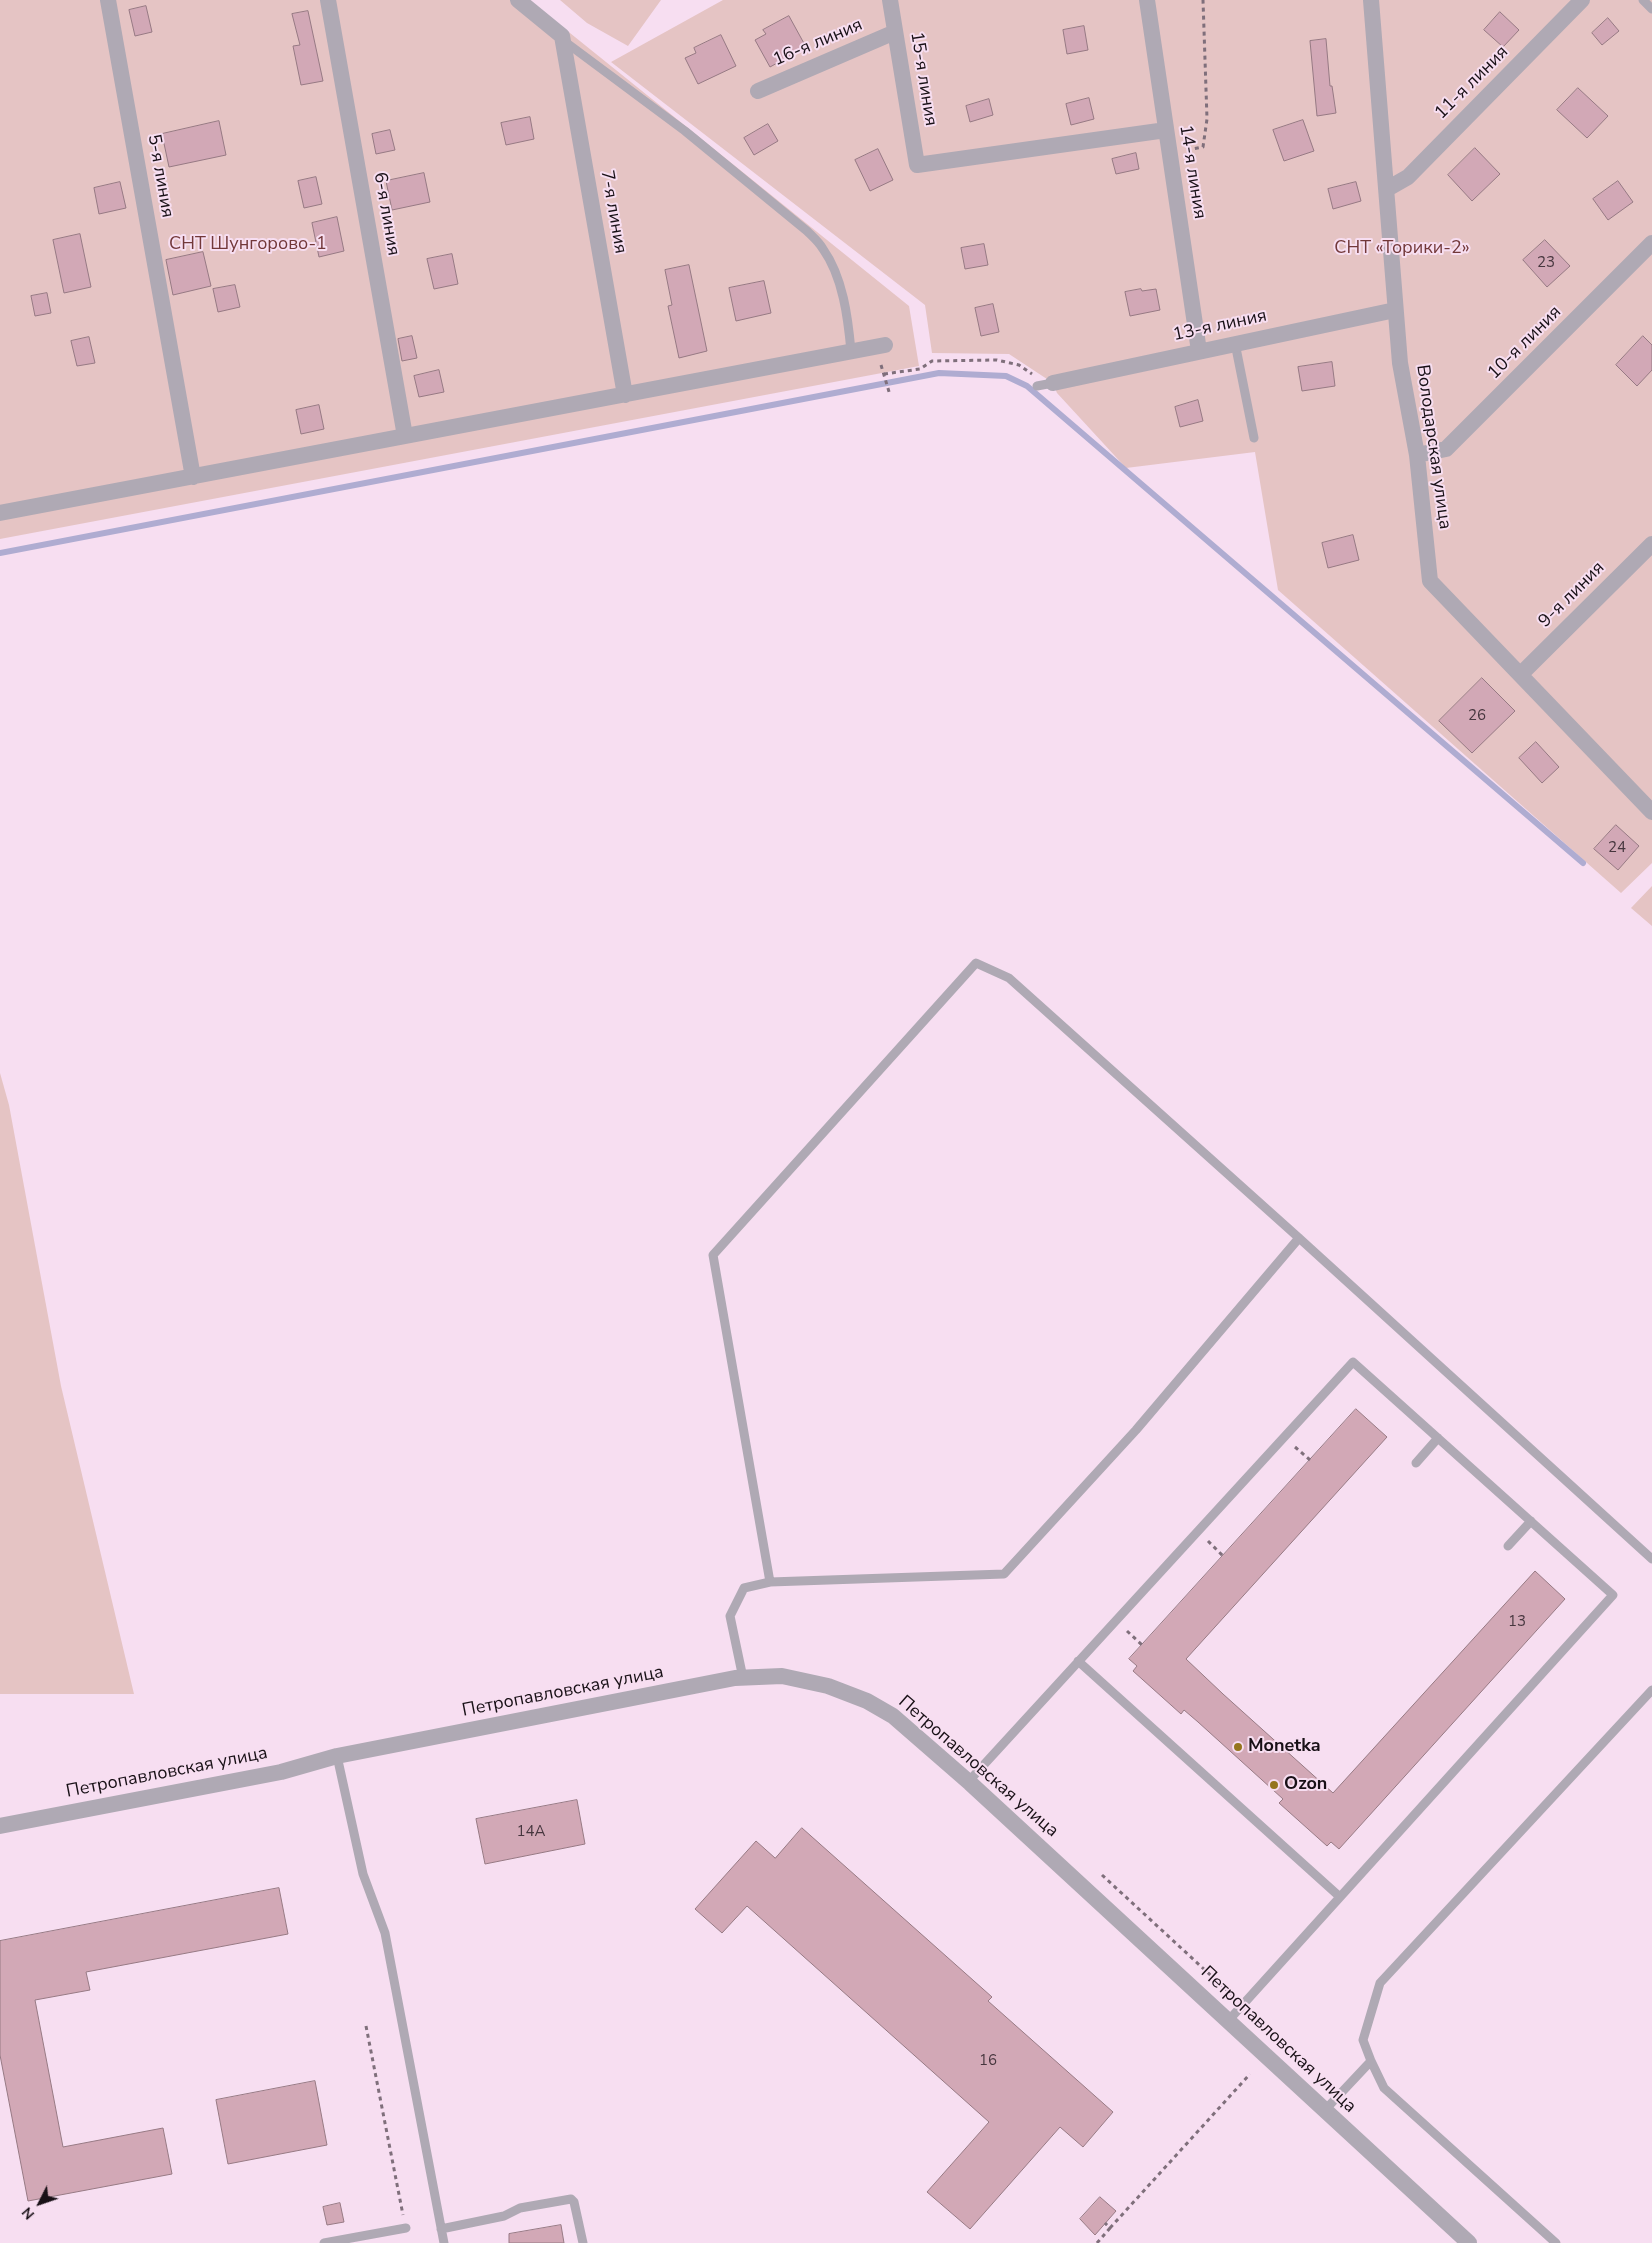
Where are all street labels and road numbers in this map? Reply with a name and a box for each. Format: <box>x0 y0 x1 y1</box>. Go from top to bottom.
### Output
street label: 16-я линия <box>770 14 866 72</box>
street label: 15-я линия <box>905 30 941 128</box>
street label: 11-я линия <box>1431 42 1513 124</box>
street label: 14-я линия <box>1174 123 1210 221</box>
street label: 5-я линия <box>142 133 178 219</box>
street label: 7-я линия <box>595 169 631 255</box>
street label: 6-я линия <box>368 171 404 257</box>
street label: 10-я линия <box>1484 302 1566 384</box>
street label: 13-я линия <box>1171 306 1269 346</box>
street label: Володарская улица <box>1411 363 1455 531</box>
street label: 9-я линия <box>1535 558 1609 632</box>
street label: Петропавловская улица <box>460 1662 666 1722</box>
street label: Петропавловская улица <box>894 1692 1062 1842</box>
street label: Петропавловская улица <box>64 1743 270 1803</box>
street label: Петропавловская улица <box>1196 1962 1360 2118</box>

